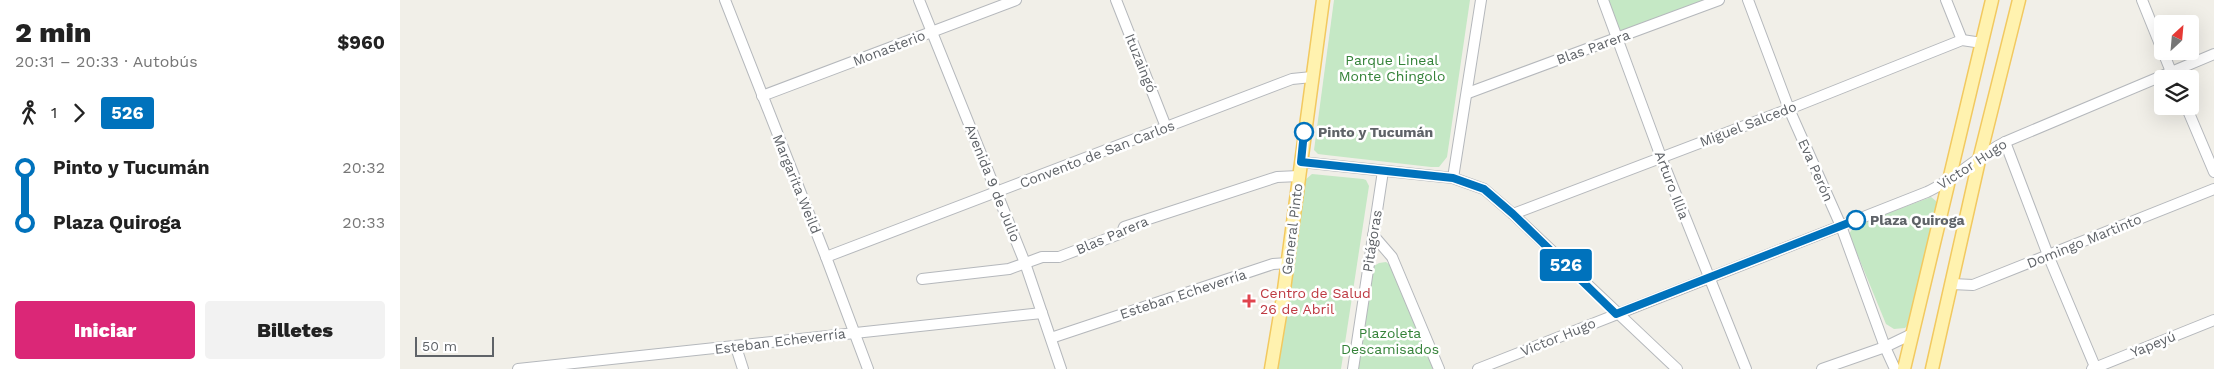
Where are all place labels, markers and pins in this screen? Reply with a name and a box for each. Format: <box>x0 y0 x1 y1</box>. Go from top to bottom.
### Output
marker: Pinto y Tucumán <box>1294 122 1314 142</box>
place label: Pinto y Tucumán <box>1318 124 1433 140</box>
marker: Plaza Quiroga <box>1846 210 1866 230</box>
place label: Plaza Quiroga <box>1870 212 1965 228</box>
place label: Centro de Salud 26 de Abril <box>1260 285 1371 317</box>
marker: Centro de Salud 26 de Abril <box>1242 294 1256 308</box>

